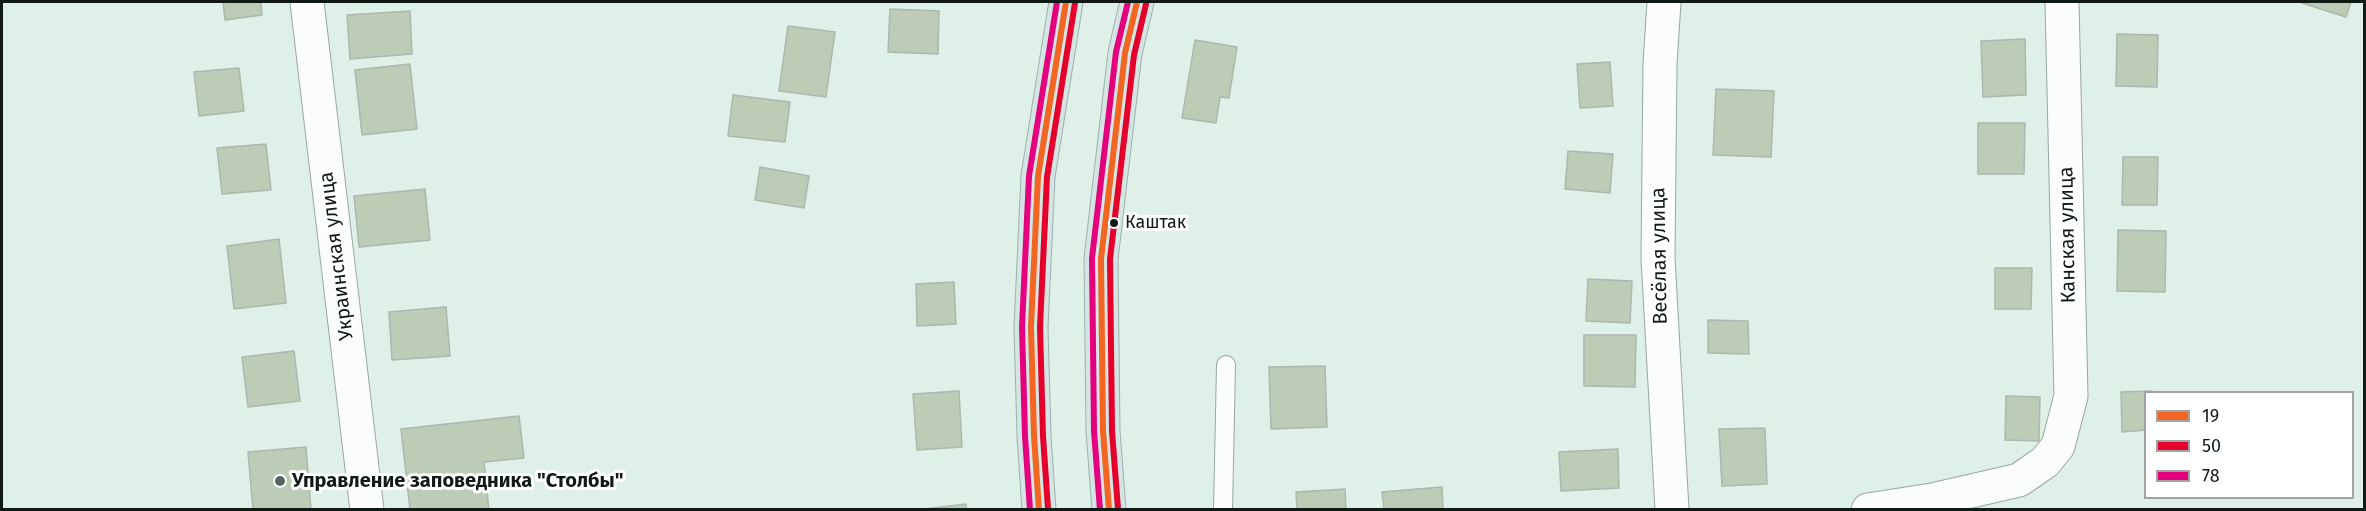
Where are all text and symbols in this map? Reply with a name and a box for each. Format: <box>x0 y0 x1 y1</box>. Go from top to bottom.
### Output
street label: Канская улица <box>2055 166 2081 304</box>
street label: Украинская улица <box>315 170 359 342</box>
street label: Весёлая улица <box>1647 187 1673 325</box>
place label: Каштак <box>1125 212 1186 234</box>
marker: Каштак <box>1108 217 1120 229</box>
legend <box>2144 391 2354 499</box>
text: 19 <box>2202 405 2219 427</box>
text: 50 <box>2202 435 2221 457</box>
text: 78 <box>2202 465 2220 487</box>
place label: Управление заповедника "Столбы" <box>292 469 624 493</box>
marker: Управление заповедника "Столбы" <box>273 474 287 488</box>

